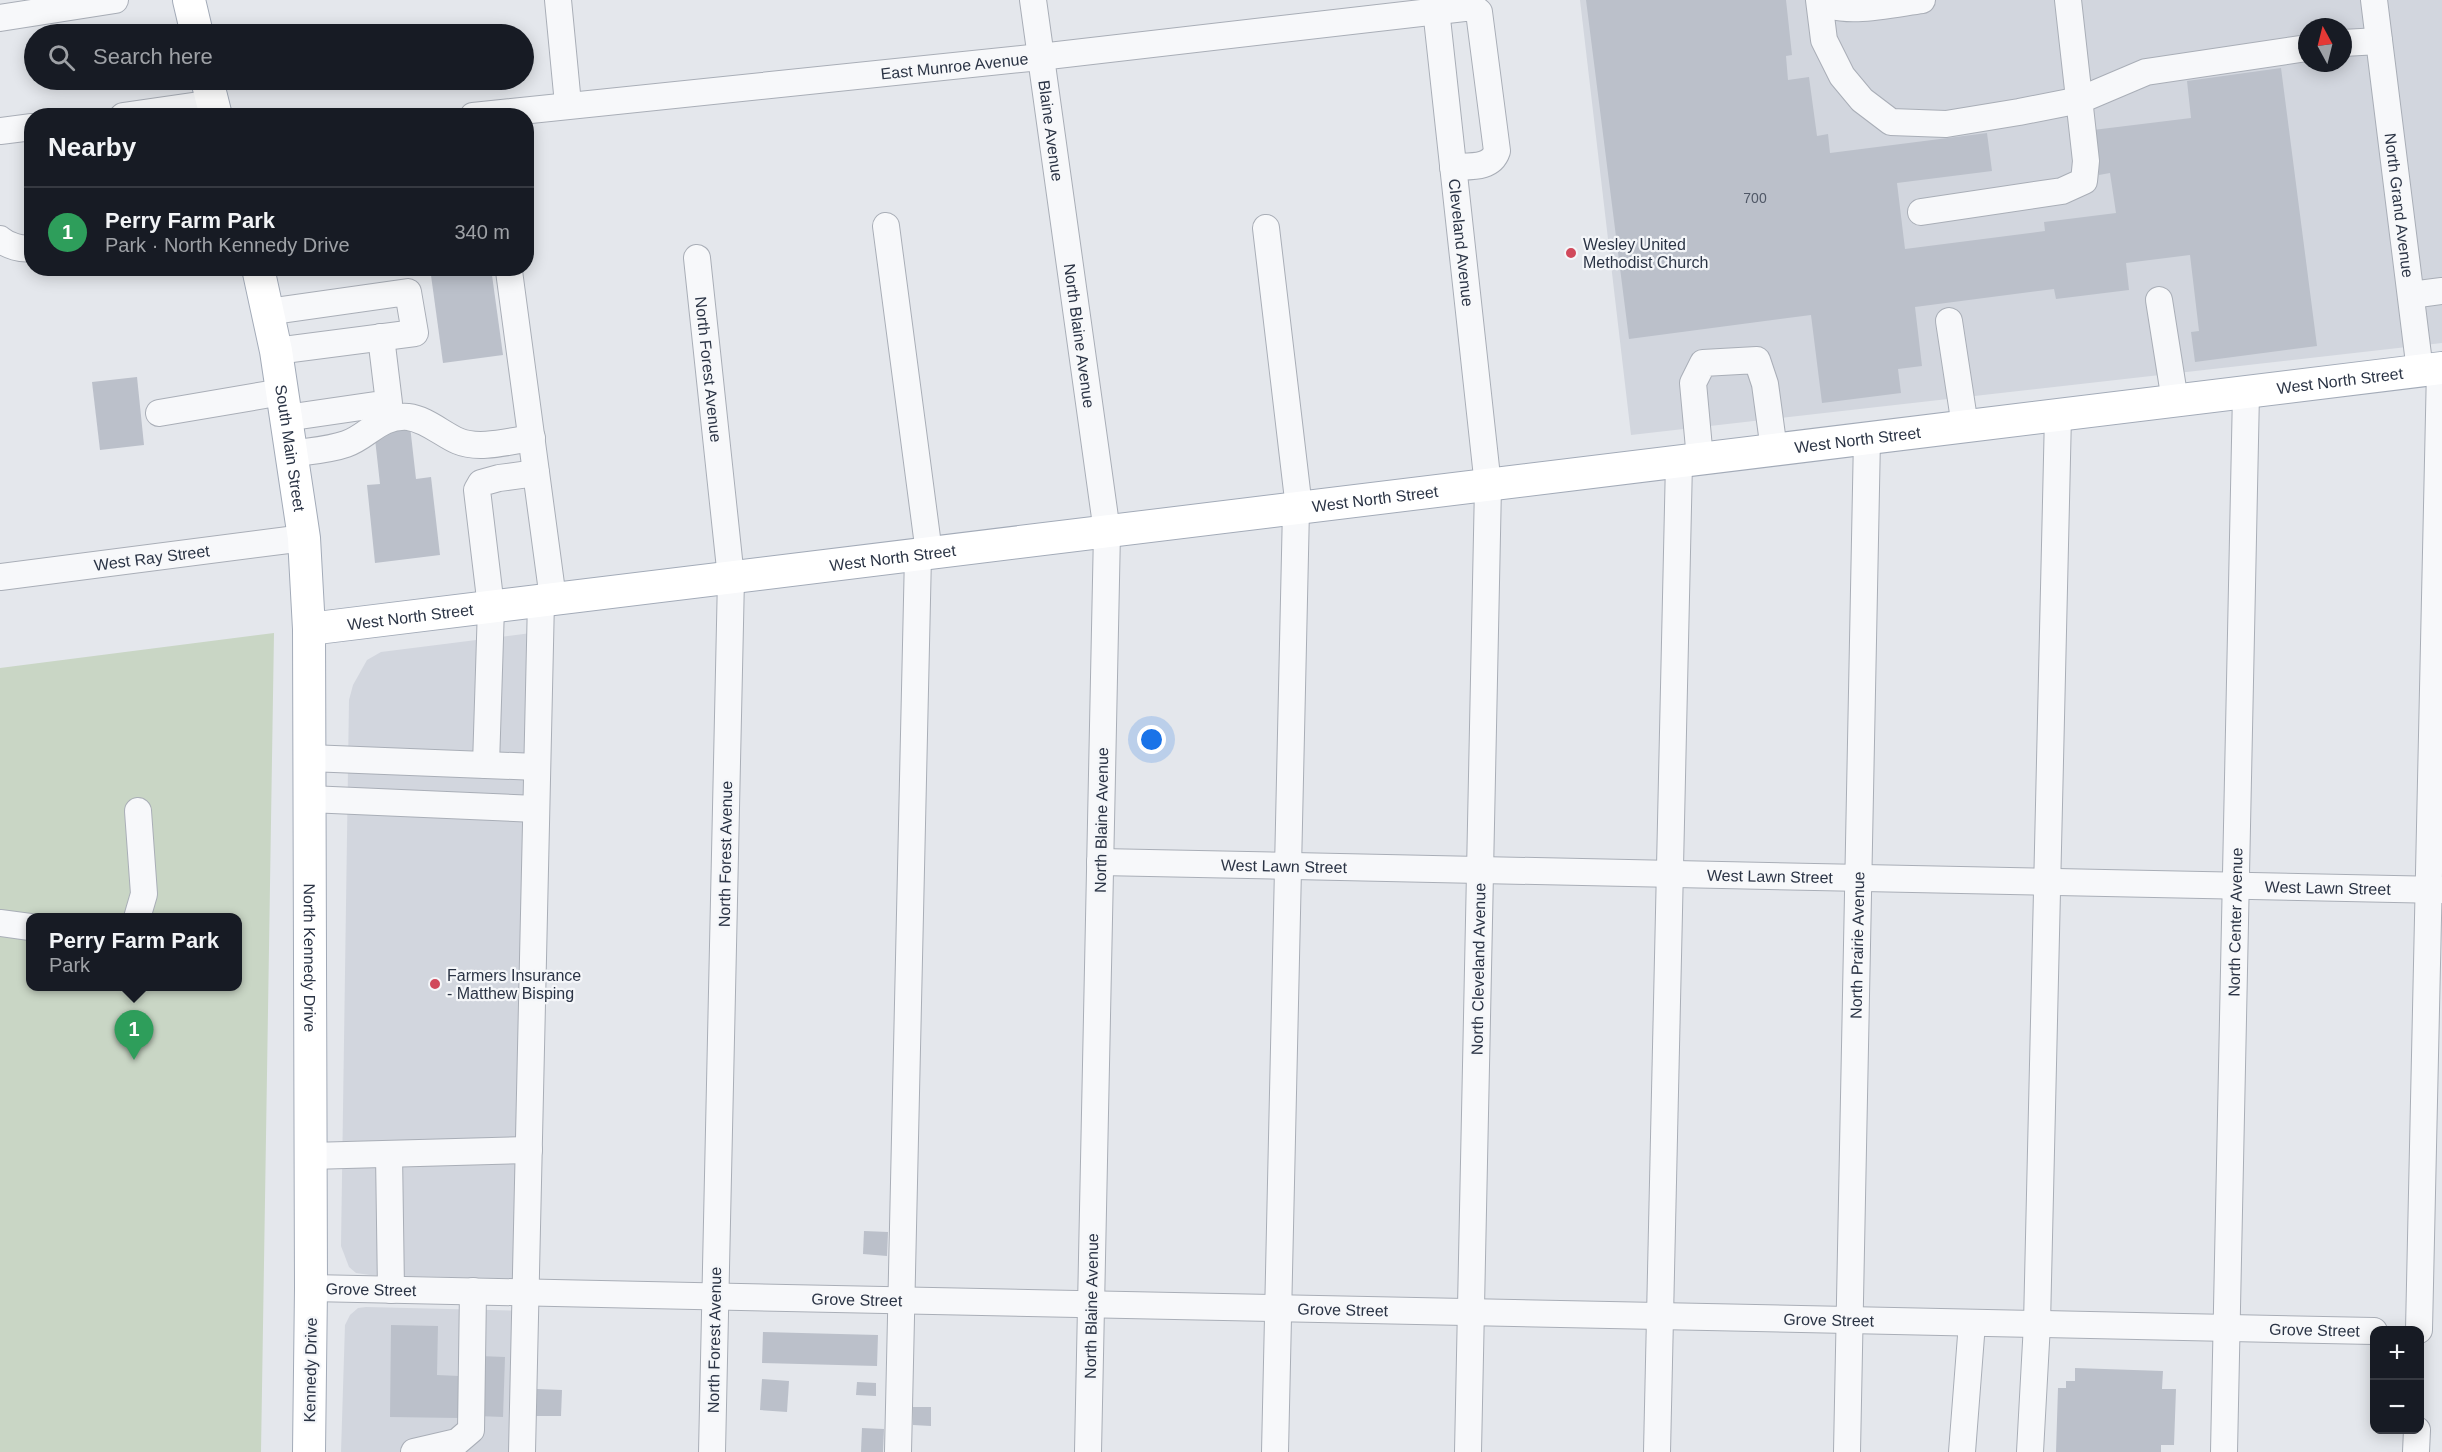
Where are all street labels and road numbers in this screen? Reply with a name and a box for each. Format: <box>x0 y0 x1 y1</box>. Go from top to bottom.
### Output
street label: East Munroe Avenue <box>880 50 1029 83</box>
street label: Blaine Avenue <box>1035 79 1066 183</box>
street label: North Grand Avenue <box>2382 132 2416 279</box>
street label: Cleveland Avenue <box>1446 178 1476 308</box>
street label: North Blaine Avenue <box>1061 263 1098 409</box>
street label: North Forest Avenue <box>692 296 725 443</box>
street label: West North Street <box>2276 365 2404 397</box>
street label: South Main Street <box>272 383 308 513</box>
street label: West North Street <box>1793 424 1922 456</box>
street label: West North Street <box>1311 483 1440 515</box>
street label: West Ray Street <box>93 542 211 574</box>
street label: West North Street <box>829 542 957 574</box>
street label: West North Street <box>346 601 475 633</box>
street label: North Blaine Avenue <box>1092 747 1111 893</box>
street label: North Forest Avenue <box>716 781 735 927</box>
street label: North Center Avenue <box>2225 847 2246 997</box>
street label: West Lawn Street <box>1221 857 1348 876</box>
street label: West Lawn Street <box>1707 867 1834 886</box>
street label: North Prairie Avenue <box>1848 871 1867 1019</box>
street label: West Lawn Street <box>2265 878 2391 898</box>
street label: North Cleveland Avenue <box>1468 883 1489 1055</box>
street label: North Kennedy Drive <box>301 884 318 1032</box>
street label: North Blaine Avenue <box>1082 1233 1101 1379</box>
street label: North Forest Avenue <box>705 1267 724 1413</box>
street label: Grove Street <box>325 1280 417 1299</box>
street label: Grove Street <box>811 1290 903 1309</box>
street label: Grove Street <box>1297 1301 1389 1319</box>
street label: Grove Street <box>1783 1311 1875 1330</box>
street label: Kennedy Drive <box>301 1317 320 1423</box>
street label: Grove Street <box>2269 1321 2361 1340</box>

